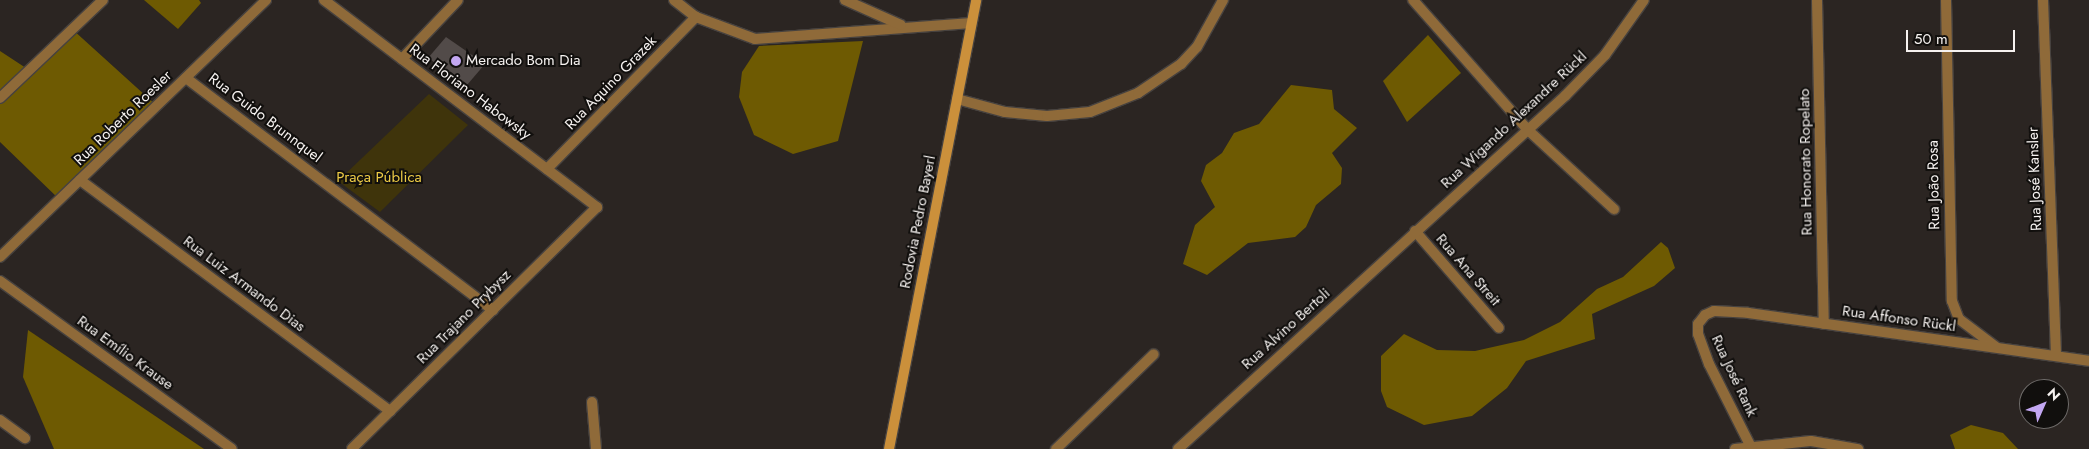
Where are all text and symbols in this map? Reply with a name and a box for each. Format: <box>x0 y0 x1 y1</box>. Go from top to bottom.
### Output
scale bar <box>1909 20 2018 52</box>
text: 50 m <box>1914 28 1948 50</box>
street label: Rua Aquino Grazek <box>562 32 660 134</box>
street label: Rua Floriano Habowsky <box>405 40 535 144</box>
street label: Rua Wigando Alexandre Rückl <box>1437 48 1591 192</box>
place label: Mercado Bom Dia <box>466 52 580 70</box>
marker: Mercado Bom Dia <box>450 55 462 67</box>
street label: Rua Roberto Roesler <box>70 67 176 169</box>
street label: Rua Guido Brunnquel <box>205 69 325 167</box>
street label: Rua Honorato Ropelato <box>1796 88 1816 236</box>
street label: Rua José Kansler <box>2024 127 2046 231</box>
street label: Rua João Rosa <box>1924 140 1944 230</box>
street label: Rodovia Pedro Bayerl <box>896 154 940 290</box>
park label: Praça Pública <box>336 169 422 187</box>
street label: Rua Ana Streit <box>1432 230 1504 310</box>
street label: Rua Luiz Armando Dias <box>179 232 309 336</box>
street label: Rua Trajano Prybysz <box>413 266 515 368</box>
street label: Rua Alvino Bertoli <box>1238 285 1334 373</box>
street label: Rua Affonso Rückl <box>1841 302 1957 336</box>
street label: Rua Emílio Krause <box>73 312 177 394</box>
street label: Rua José Rank <box>1707 332 1761 420</box>
north arrow <box>2019 379 2069 429</box>
text: N <box>2043 383 2065 405</box>

